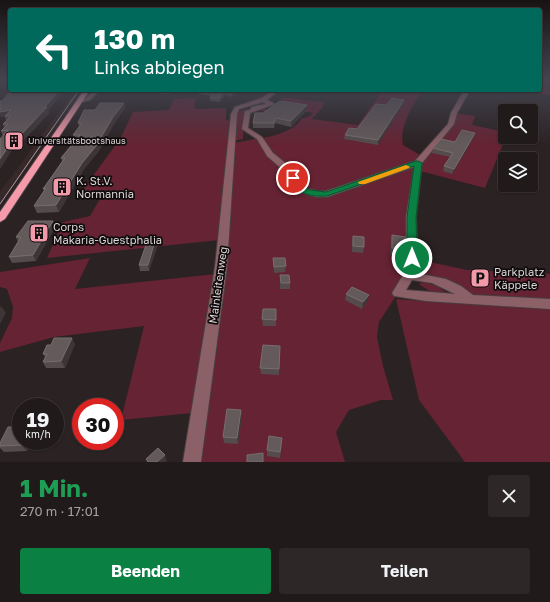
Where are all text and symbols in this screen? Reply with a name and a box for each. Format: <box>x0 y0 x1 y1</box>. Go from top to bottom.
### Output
text: 130 m <box>94 22 175 55</box>
icon: left <box>28 24 80 76</box>
text: Links abbiegen <box>94 56 225 78</box>
map controls <box>498 104 538 192</box>
button: search <box>498 104 538 144</box>
building icon: Universitätsbootshaus <box>3 130 25 152</box>
place label: Universitätsbootshaus <box>28 135 126 146</box>
button: layers <box>498 152 538 192</box>
pin <box>276 161 310 195</box>
icon: arrive <box>282 167 304 189</box>
place label: K. St.V. Normannia <box>76 174 134 200</box>
building icon: K. St.V. Normannia <box>51 176 73 198</box>
place label: Corps Makaria-Guestphalia <box>53 220 162 246</box>
building icon: Corps Makaria-Guestphalia <box>28 222 50 244</box>
position arrow <box>391 237 433 279</box>
street label: Mainleitenweg <box>206 246 229 324</box>
place label: Parkplatz Käppele <box>494 265 545 291</box>
parking icon: Parkplatz Käppele <box>469 267 491 289</box>
speed limit sign: 30 <box>72 398 124 450</box>
text: 19 <box>26 407 49 431</box>
text: km/h <box>25 428 51 440</box>
text: 1 Min. <box>20 473 89 502</box>
button: close <box>488 475 530 517</box>
text: 270 m · 17:01 <box>20 503 99 519</box>
button: Beenden <box>20 548 271 594</box>
button: Teilen <box>279 548 530 594</box>

